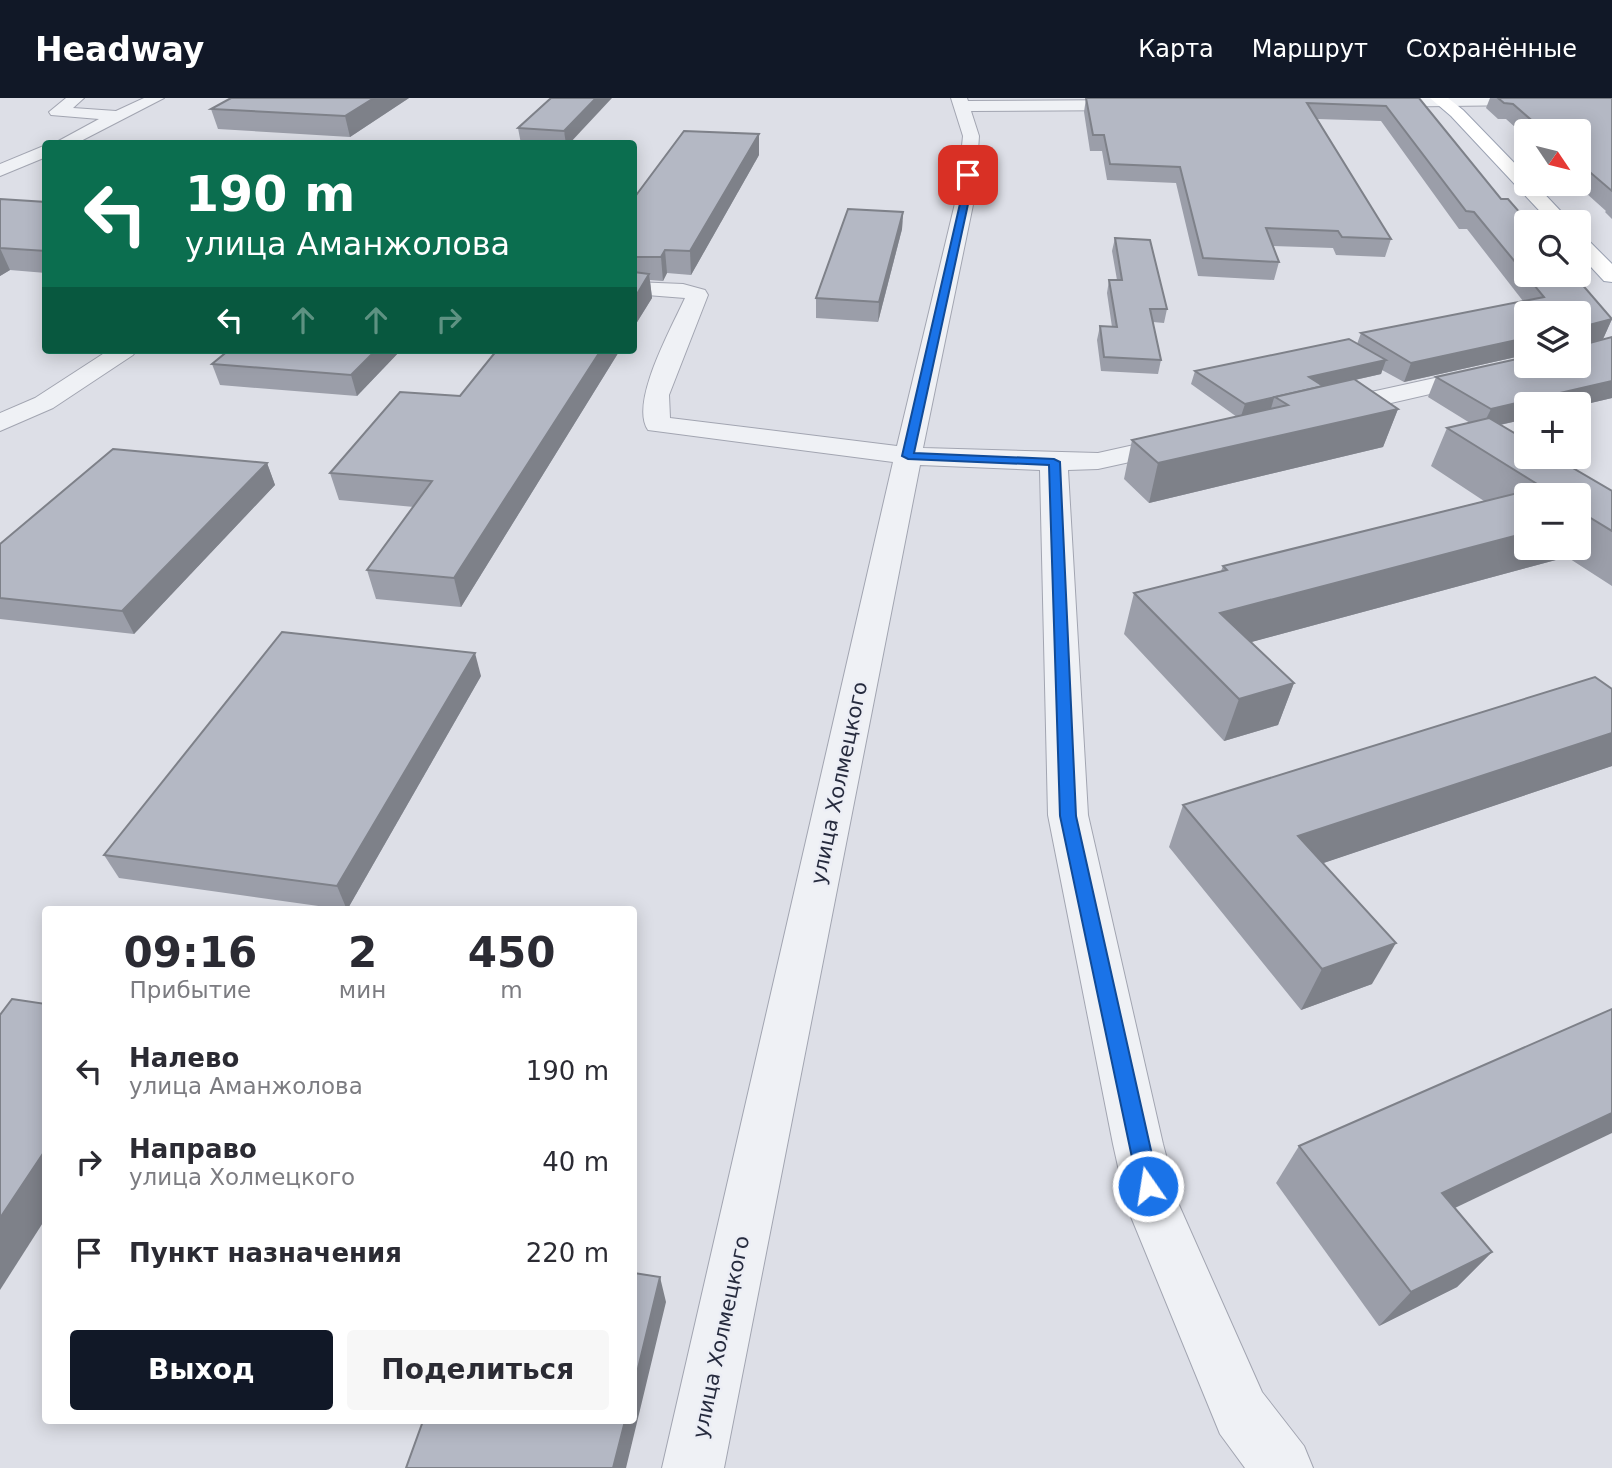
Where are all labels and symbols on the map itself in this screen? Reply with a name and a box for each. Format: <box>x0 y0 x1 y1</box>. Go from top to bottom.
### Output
north arrow <box>1514 119 1591 196</box>
pin <box>938 145 998 205</box>
street label: улица Холмецкого <box>806 680 872 886</box>
position arrow <box>1111 1149 1185 1223</box>
street label: улица Холмецкого <box>688 1234 754 1440</box>

